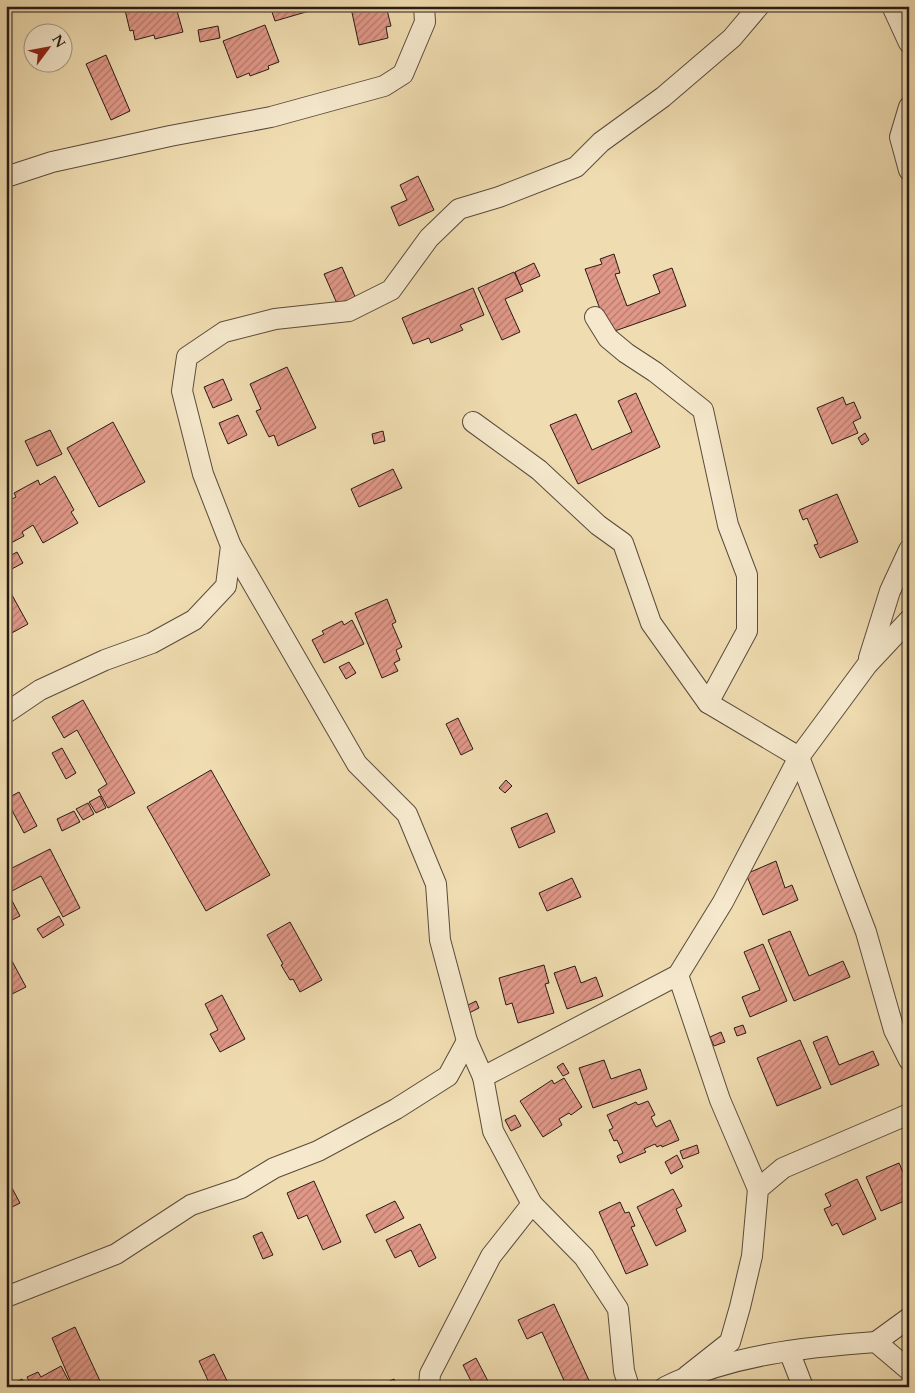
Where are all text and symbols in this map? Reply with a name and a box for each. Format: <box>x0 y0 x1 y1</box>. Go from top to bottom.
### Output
north arrow <box>22 22 72 72</box>
text: N <box>47 31 70 52</box>

